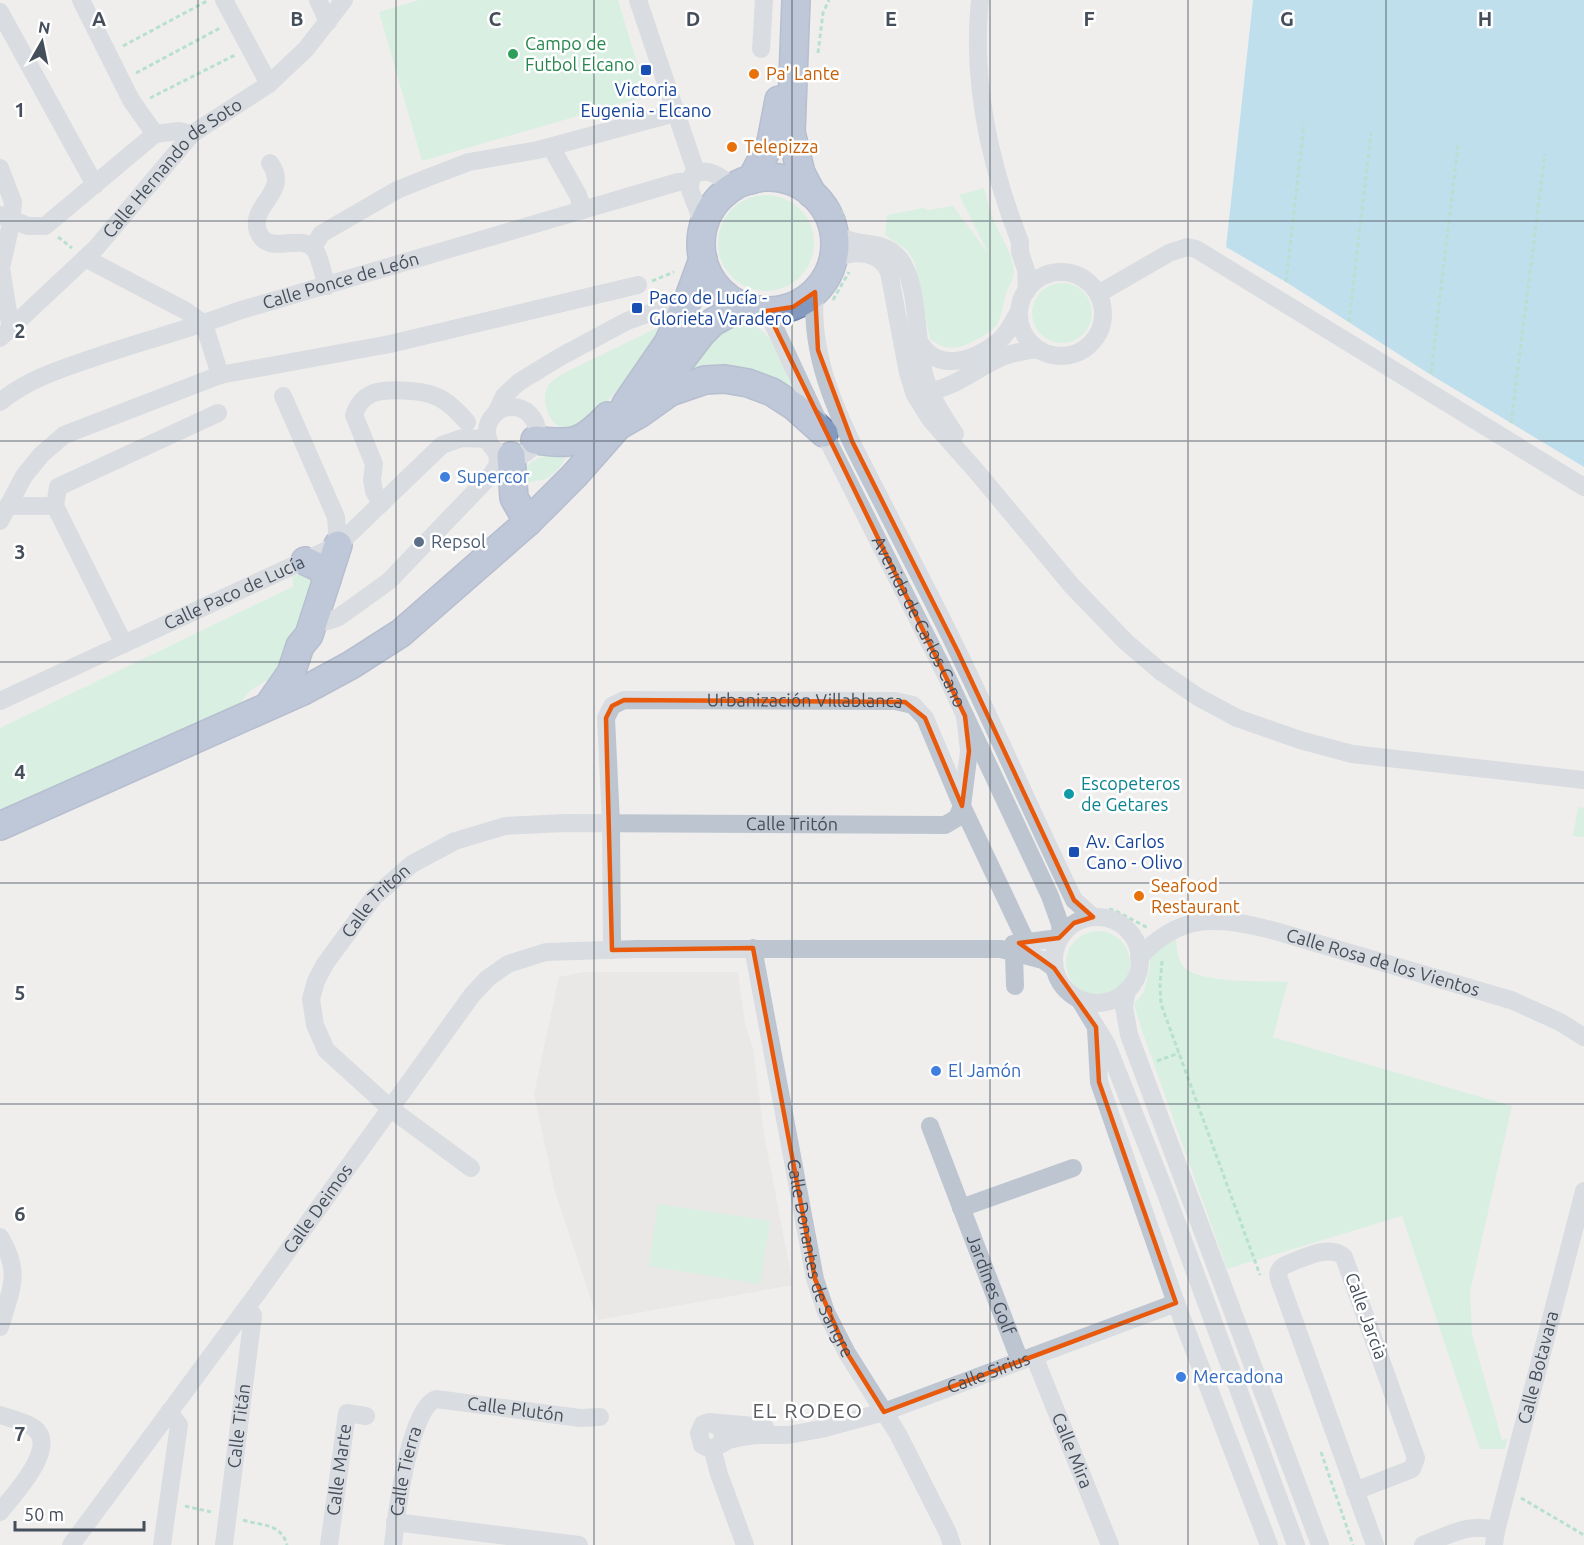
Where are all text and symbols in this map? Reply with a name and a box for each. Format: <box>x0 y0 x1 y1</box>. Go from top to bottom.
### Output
text: A <box>92 7 106 30</box>
text: B <box>290 7 304 30</box>
text: C <box>489 7 502 30</box>
text: D <box>686 7 700 30</box>
text: E <box>885 7 897 30</box>
text: F <box>1083 7 1095 30</box>
text: G <box>1280 7 1294 30</box>
text: H <box>1478 7 1492 30</box>
north arrow <box>12 12 72 72</box>
text: N <box>37 17 52 37</box>
place label: Campo de Futbol Elcano <box>525 33 635 74</box>
marker: Campo de Futbol Elcano <box>506 47 520 61</box>
marker: Victoria Eugenia - Elcano <box>639 63 653 77</box>
place label: Pa' Lante <box>766 63 840 83</box>
marker: Pa' Lante <box>747 67 761 81</box>
place label: Victoria Eugenia - Elcano <box>580 79 712 120</box>
street label: Calle Hernando de Soto <box>98 93 245 241</box>
text: 1 <box>14 98 26 121</box>
place label: Telepizza <box>744 136 818 156</box>
marker: Telepizza <box>725 140 739 154</box>
street label: Calle Ponce de León <box>260 248 421 312</box>
place label: Paco de Lucía - Glorieta Varadero <box>649 287 792 328</box>
marker: Paco de Lucía - Glorieta Varadero <box>630 301 644 315</box>
text: 2 <box>14 319 26 342</box>
place label: Supercor <box>457 466 530 486</box>
marker: Supercor <box>438 470 452 484</box>
place label: Repsol <box>431 531 486 551</box>
street label: Avenida de Carlos Cano <box>869 532 971 710</box>
marker: Repsol <box>412 535 426 549</box>
text: 3 <box>14 540 26 563</box>
street label: Calle Paco de Lucía <box>160 551 307 633</box>
street label: Urbanización Villablanca <box>707 689 905 712</box>
text: 4 <box>14 760 26 783</box>
place label: Escopeteros de Getares <box>1081 773 1181 814</box>
marker: Escopeteros de Getares <box>1062 787 1076 801</box>
street label: Calle Tritón <box>746 813 838 833</box>
place label: Av. Carlos Cano - Olivo <box>1086 831 1183 872</box>
marker: Av. Carlos Cano - Olivo <box>1067 845 1081 859</box>
street label: Calle Triton <box>337 860 413 941</box>
place label: Seafood Restaurant <box>1151 875 1240 916</box>
marker: Seafood Restaurant <box>1132 889 1146 903</box>
street label: Calle Rosa de los Vientos <box>1284 924 1482 999</box>
text: 5 <box>14 981 26 1004</box>
place label: El Jamón <box>948 1060 1021 1080</box>
marker: El Jamón <box>929 1064 943 1078</box>
street label: Calle Donantes de Sangre <box>784 1157 858 1360</box>
street label: Calle Deimos <box>278 1160 356 1257</box>
text: 6 <box>14 1202 26 1225</box>
street label: Jardines Golf <box>963 1231 1020 1338</box>
street label: Calle Jarcia <box>1342 1270 1392 1362</box>
street label: Calle Botavara <box>1513 1309 1562 1426</box>
street label: Calle Sirius <box>944 1347 1032 1397</box>
place label: Mercadona <box>1193 1366 1284 1386</box>
marker: Mercadona <box>1174 1370 1188 1384</box>
street label: Calle Titán <box>223 1382 253 1469</box>
street label: Calle Plutón <box>466 1392 565 1425</box>
district label: EL RODEO <box>752 1398 864 1422</box>
street label: Calle Mira <box>1049 1409 1097 1491</box>
text: 7 <box>14 1422 26 1445</box>
street label: Calle Marte <box>322 1422 354 1517</box>
street label: Calle Tierra <box>386 1423 425 1517</box>
scale bar <box>15 1494 144 1532</box>
text: 50 m <box>24 1504 64 1524</box>

